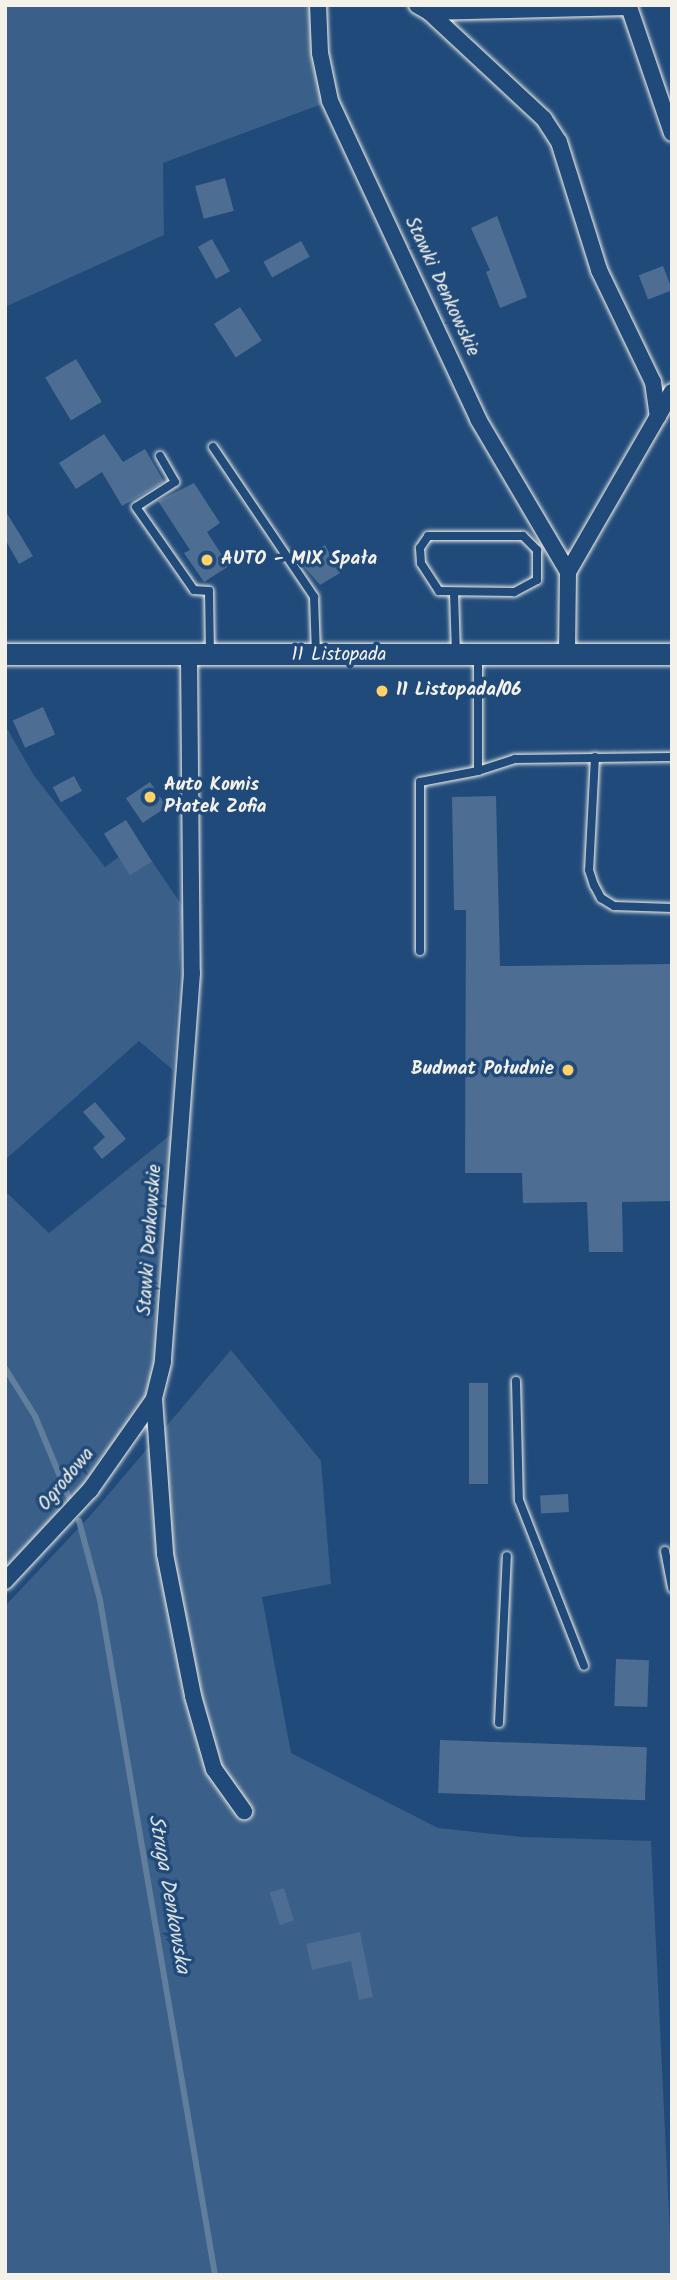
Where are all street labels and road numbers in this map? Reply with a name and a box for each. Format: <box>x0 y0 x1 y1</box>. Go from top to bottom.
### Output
street label: Stawki Denkowskie <box>399 214 483 360</box>
street label: 11 Listopada <box>292 645 386 667</box>
street label: Stawki Denkowskie <box>134 1164 168 1316</box>
street label: Ogrodowa <box>34 1444 100 1516</box>

